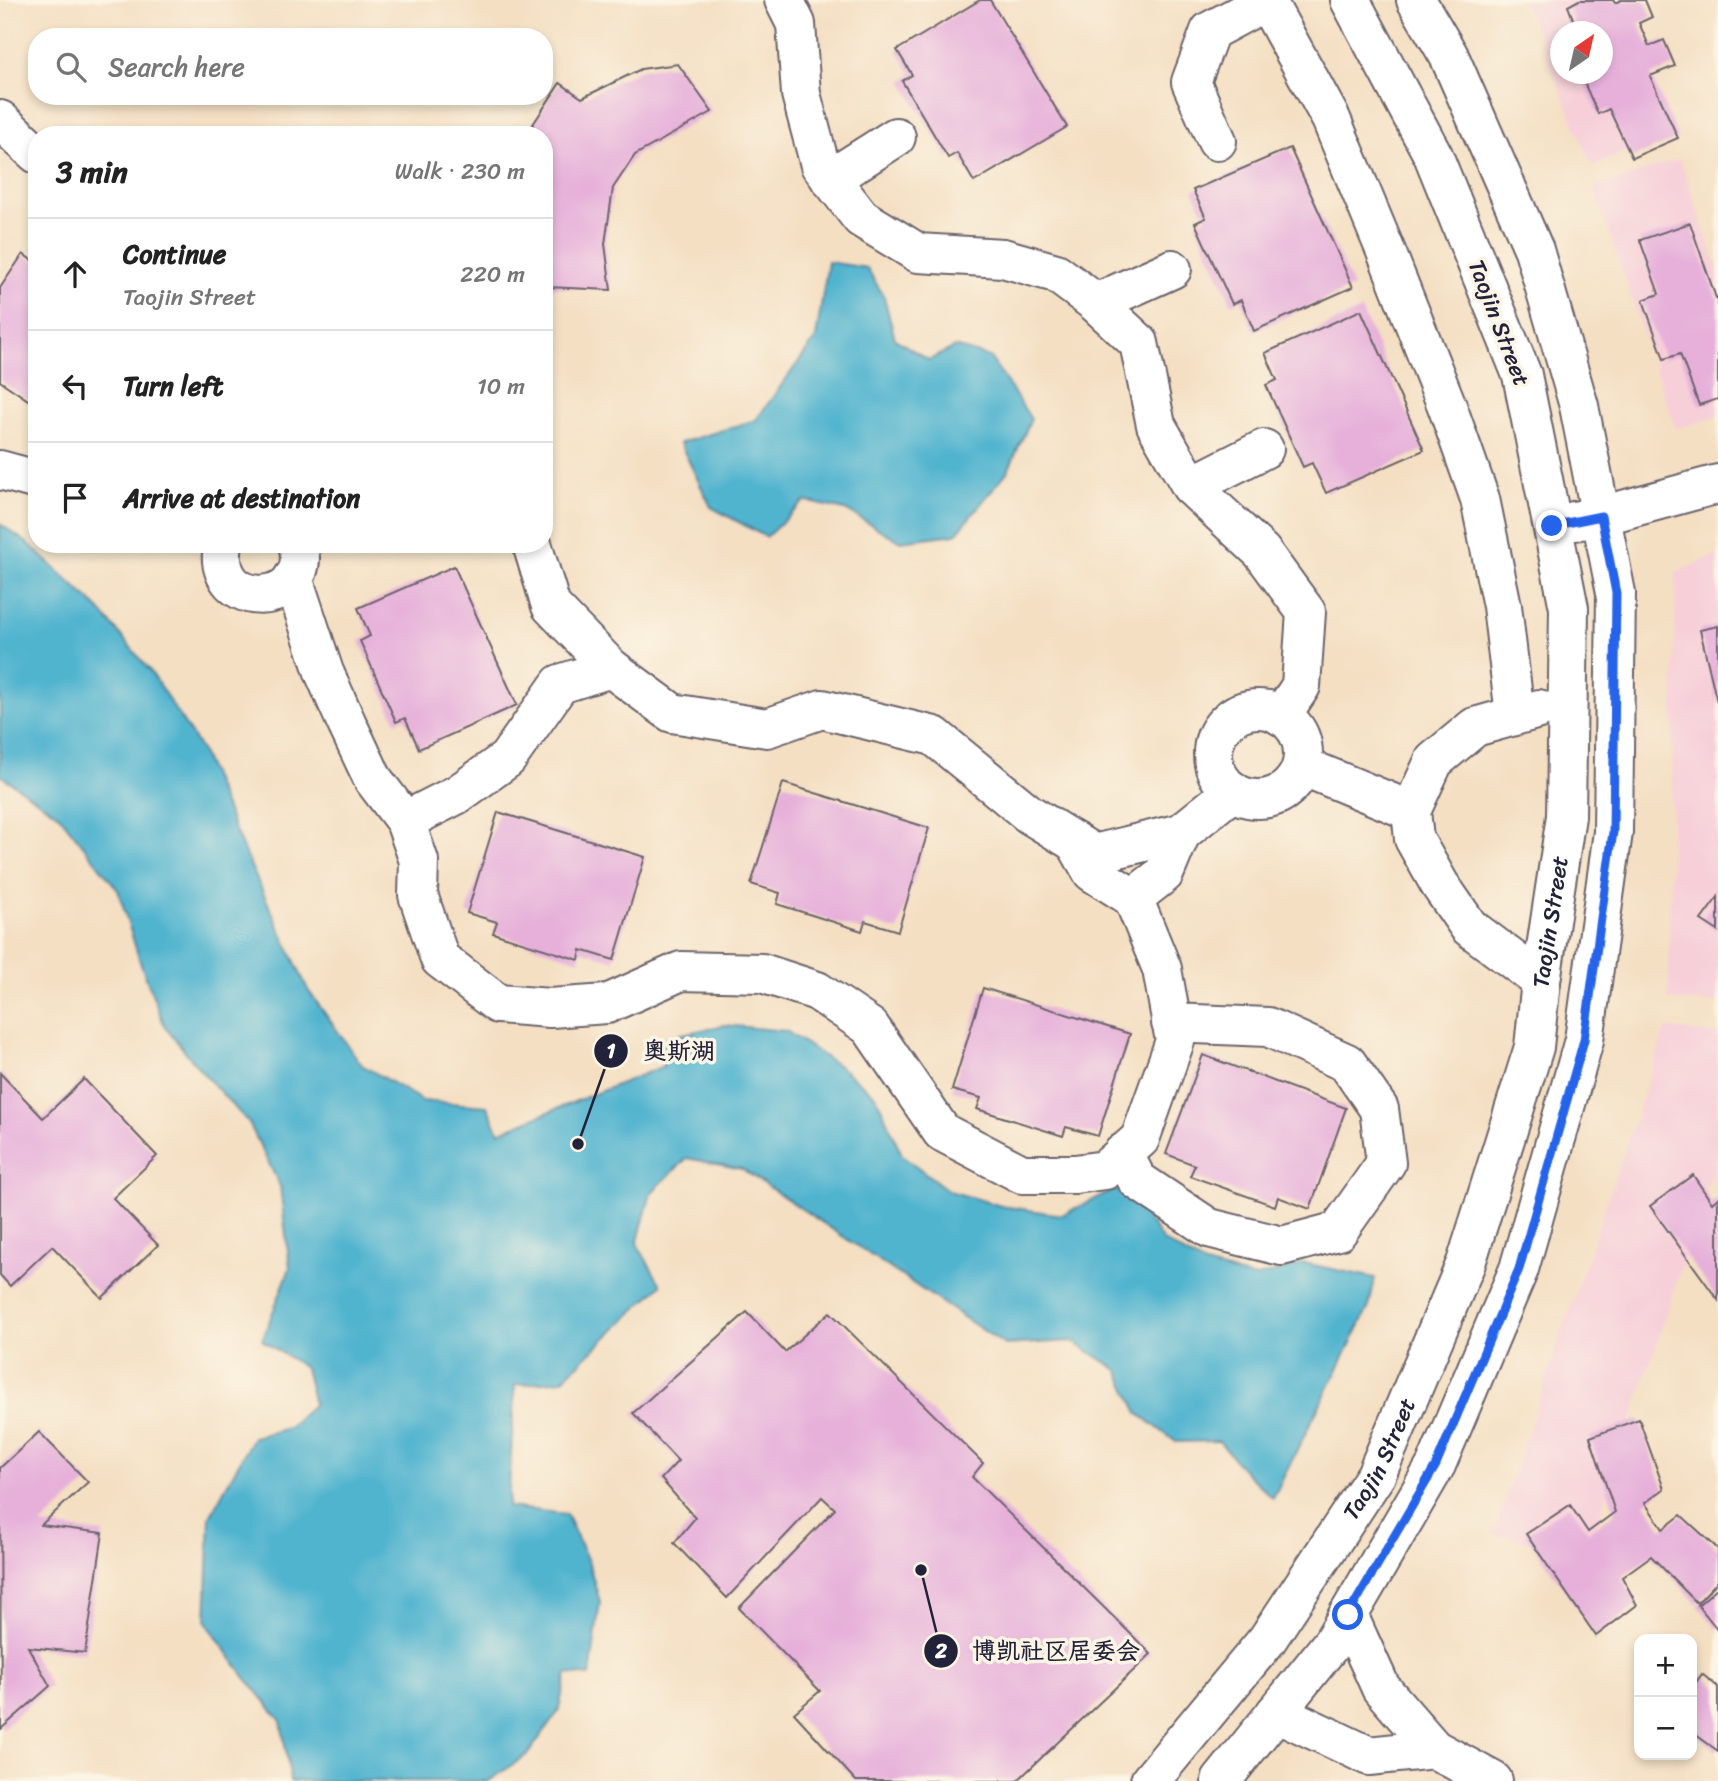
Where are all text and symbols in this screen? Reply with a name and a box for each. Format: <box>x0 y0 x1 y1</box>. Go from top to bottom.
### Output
north arrow <box>1550 21 1613 84</box>
search box <box>28 28 553 105</box>
text: Search here <box>108 44 245 90</box>
icon: search <box>52 48 90 86</box>
text: 3 min <box>56 145 128 199</box>
text: Walk · 230 m <box>395 151 525 192</box>
text: Continue <box>123 231 226 277</box>
text: 220 m <box>460 254 525 295</box>
street label: Taojin Street <box>1456 254 1542 392</box>
icon: ahead <box>56 255 94 293</box>
text: Taojin Street <box>123 277 256 318</box>
text: Turn left <box>123 363 223 409</box>
text: 10 m <box>477 366 525 407</box>
icon: left <box>56 367 94 405</box>
text: Arrive at destination <box>123 475 360 521</box>
icon: arrive <box>56 479 94 517</box>
route end <box>1536 510 1567 541</box>
street label: Taojin Street <box>1520 853 1580 990</box>
callout: 奥斯湖 <box>594 1029 729 1074</box>
text: 奥斯湖 <box>643 1030 715 1072</box>
text: 1 <box>606 1032 616 1070</box>
street label: Taojin Street <box>1331 1391 1427 1528</box>
route start <box>1332 1599 1363 1630</box>
callout: 博凯社区居委会 <box>923 1628 1154 1673</box>
text: 博凯社区居委会 <box>972 1630 1140 1672</box>
text: 2 <box>934 1632 947 1670</box>
map controls <box>1634 1634 1697 1760</box>
button: + <box>1634 1634 1697 1697</box>
button: − <box>1634 1697 1697 1760</box>

